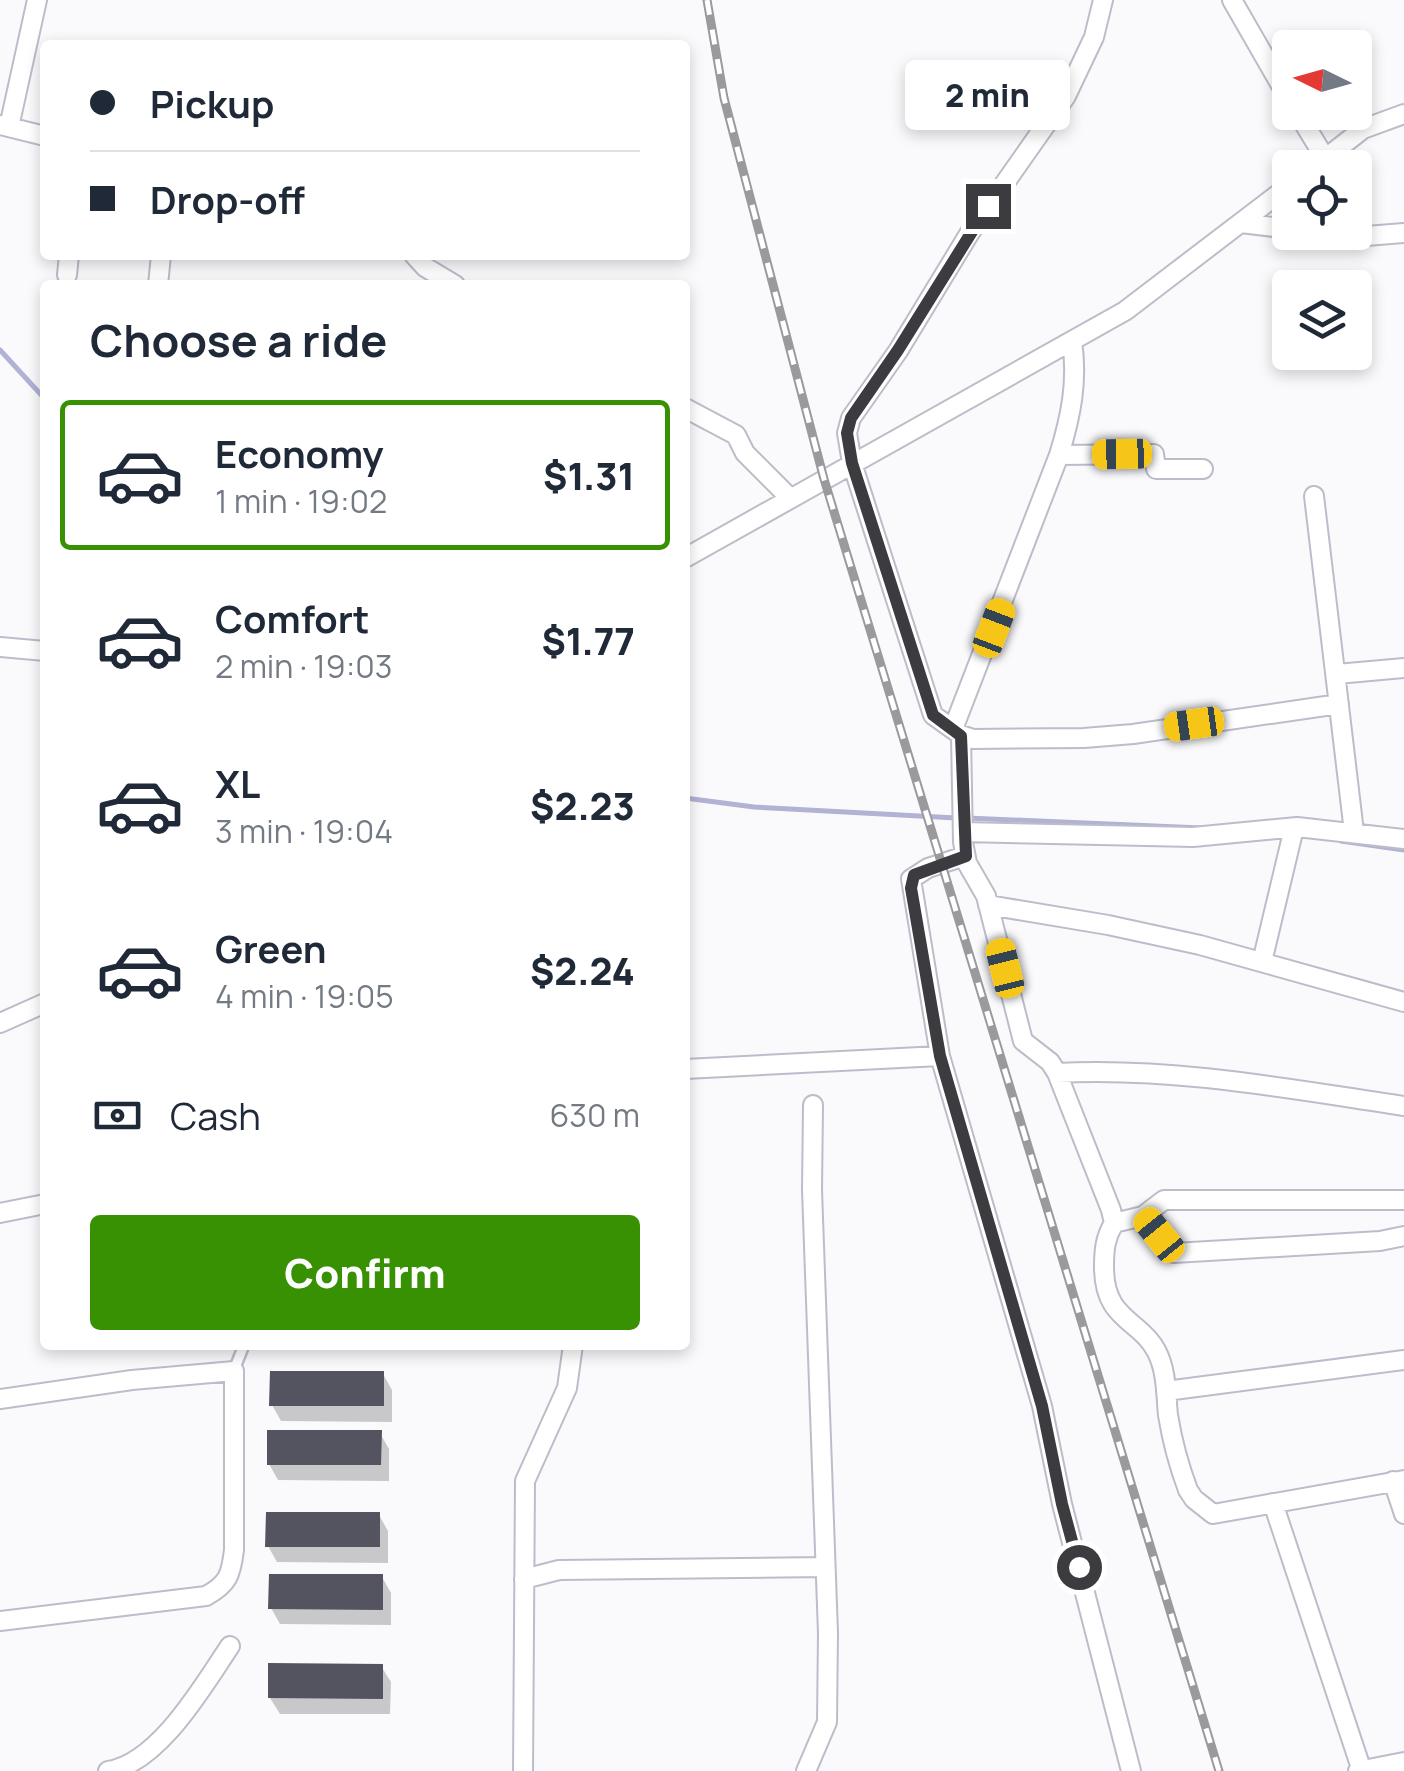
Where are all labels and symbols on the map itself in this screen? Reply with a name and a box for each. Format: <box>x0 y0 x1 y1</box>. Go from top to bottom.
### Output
north arrow <box>1272 30 1372 130</box>
callout: 2 min <box>906 61 1070 131</box>
route end <box>966 184 1011 229</box>
car <box>1092 438 1152 470</box>
car <box>969 595 1019 661</box>
car <box>1162 705 1226 743</box>
car <box>983 935 1027 1001</box>
car <box>1128 1202 1190 1268</box>
route start <box>1057 1545 1102 1590</box>

